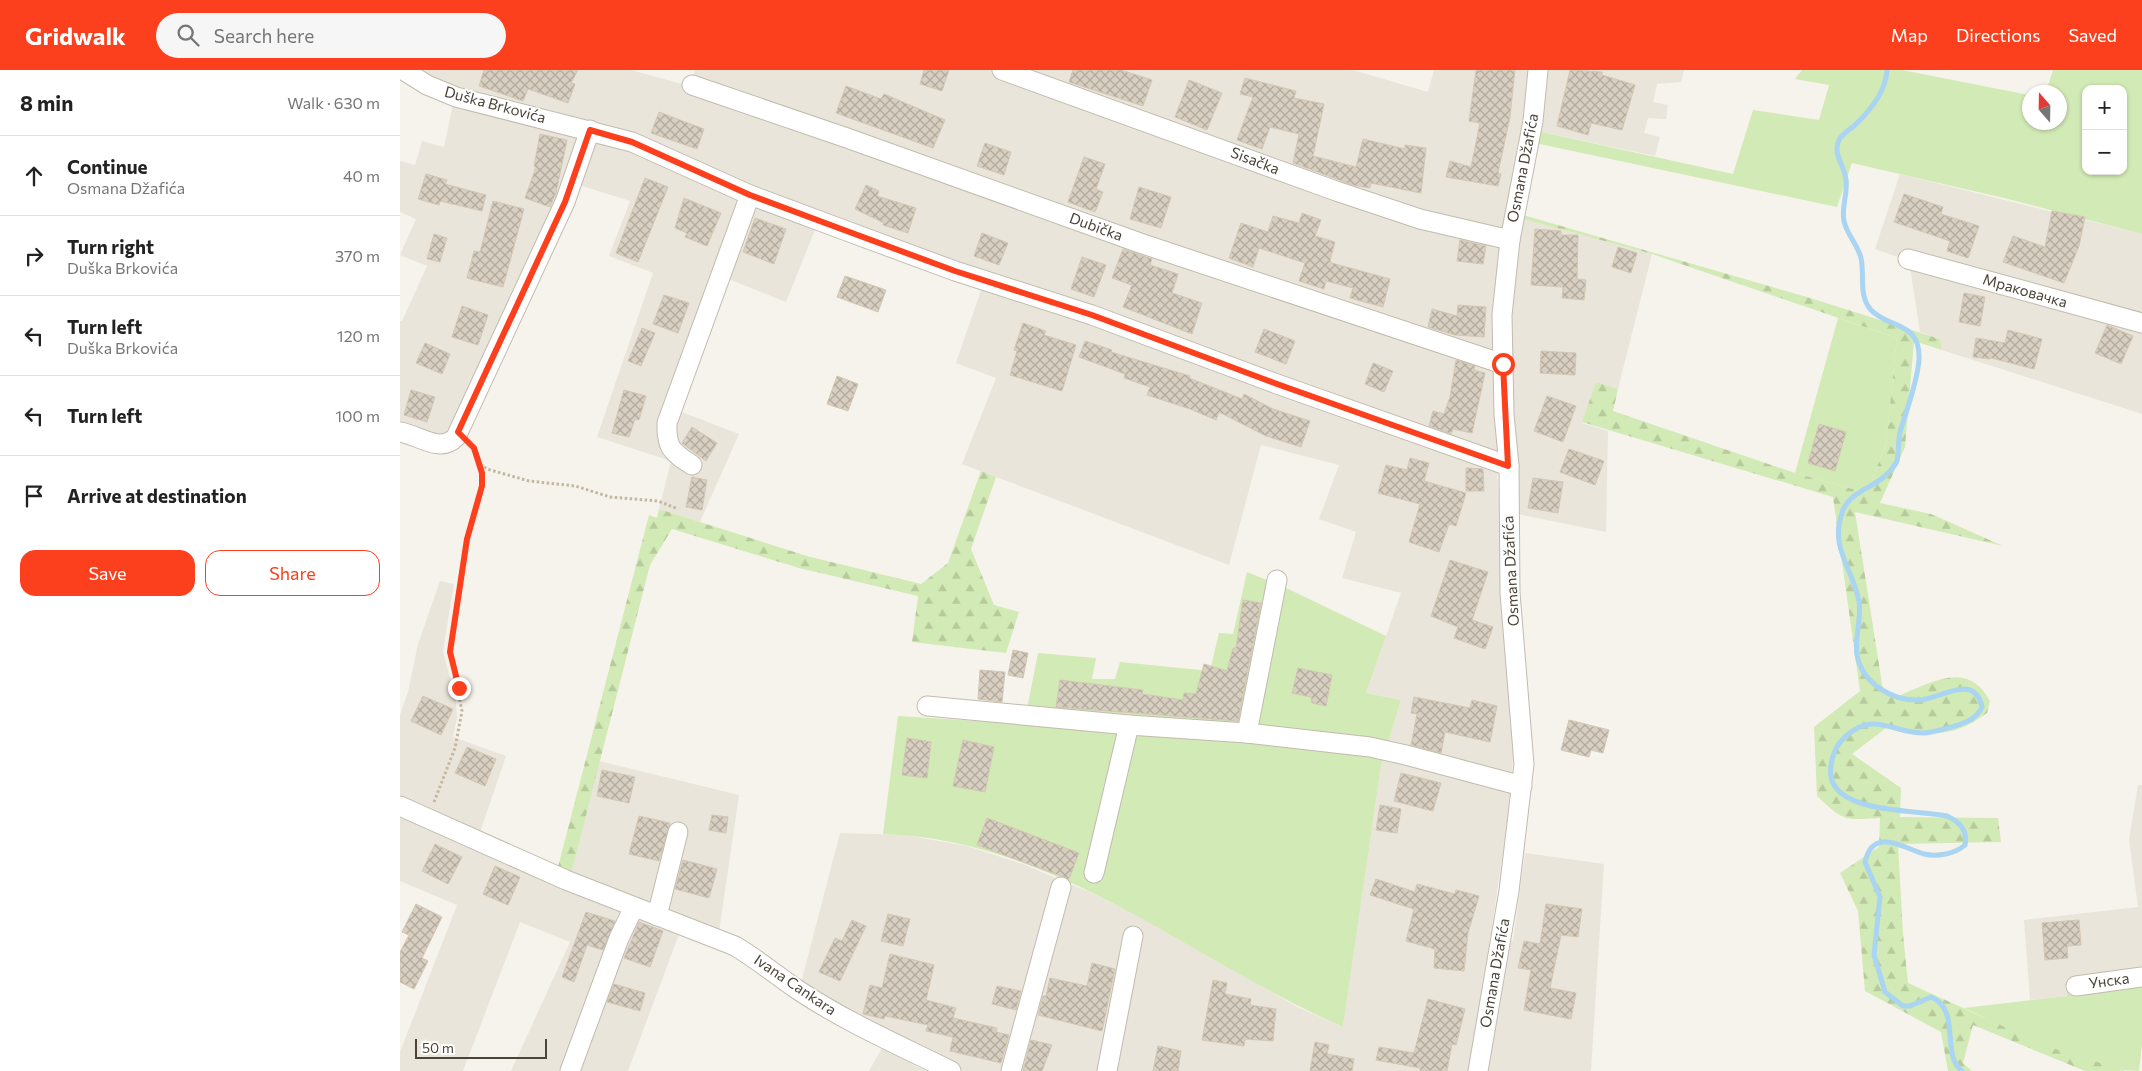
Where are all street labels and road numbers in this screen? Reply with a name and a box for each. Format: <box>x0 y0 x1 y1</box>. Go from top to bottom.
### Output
street label: Duška Brkovića <box>443 82 548 126</box>
street label: Osmana Džafića <box>1503 112 1541 224</box>
street label: Sisačka <box>1228 143 1282 178</box>
street label: Dubička <box>1067 208 1126 244</box>
street label: Мраковачка <box>1981 269 2070 311</box>
street label: Osmana Džafića <box>1498 515 1522 627</box>
street label: Osmana Džafića <box>1476 917 1512 1029</box>
street label: Ivana Cankara <box>751 950 840 1018</box>
street label: Унска <box>2087 968 2130 992</box>

